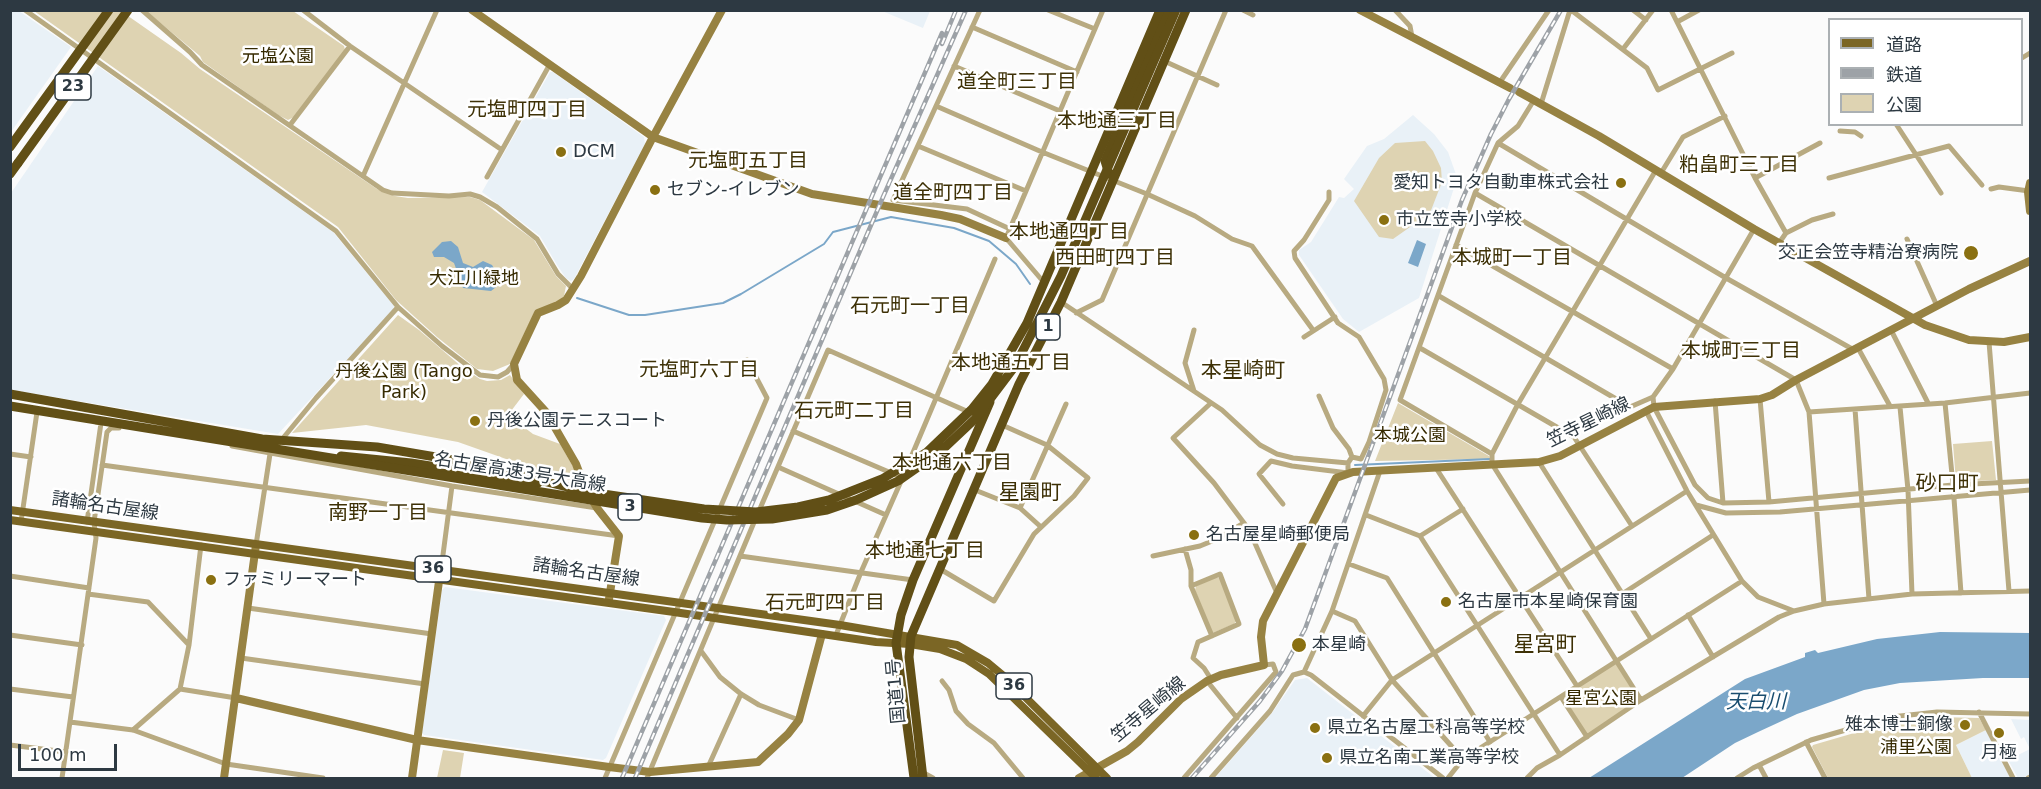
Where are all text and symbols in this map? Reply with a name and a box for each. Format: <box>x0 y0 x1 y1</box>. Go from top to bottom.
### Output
legend <box>1828 18 2023 126</box>
text: 道路 <box>1886 34 1922 55</box>
park label: 元塩公園 <box>242 46 314 68</box>
text: 鉄道 <box>1886 64 1922 85</box>
district label: 道全町三丁目 <box>957 71 1077 95</box>
road number: 23 <box>55 74 91 100</box>
text: 公園 <box>1886 94 1922 115</box>
district label: 元塩町四丁目 <box>467 99 587 123</box>
district label: 本地通三丁目 <box>1057 110 1177 134</box>
place label: DCM <box>573 141 615 163</box>
marker: DCM <box>554 145 568 159</box>
district label: 元塩町五丁目 <box>688 150 808 174</box>
district label: 粕畠町三丁目 <box>1679 154 1799 178</box>
place label: 愛知トヨタ自動車株式会社 <box>1393 172 1609 194</box>
marker: 愛知トヨタ自動車株式会社 <box>1614 176 1628 190</box>
place label: セブン-イレブン <box>667 179 799 201</box>
district label: 道全町四丁目 <box>893 182 1013 206</box>
marker: セブン-イレブン <box>648 183 662 197</box>
place label: 市立笠寺小学校 <box>1396 209 1522 231</box>
marker: 市立笠寺小学校 <box>1377 213 1391 227</box>
district label: 本地通四丁目 <box>1009 221 1129 245</box>
place label: 交正会笠寺精治寮病院 <box>1778 242 1958 264</box>
marker: 交正会笠寺精治寮病院 <box>1962 244 1980 262</box>
district label: 西田町四丁目 <box>1055 247 1175 271</box>
district label: 本城町一丁目 <box>1452 247 1572 271</box>
park label: 大江川緑地 <box>429 268 519 290</box>
district label: 石元町一丁目 <box>850 295 970 319</box>
road number: 1 <box>1036 314 1060 340</box>
district label: 本城町三丁目 <box>1681 340 1801 364</box>
district label: 本地通五丁目 <box>951 352 1071 376</box>
district label: 元塩町六丁目 <box>639 359 759 383</box>
district label: 本星崎町 <box>1201 359 1285 385</box>
park label: 丹後公園 (Tango Park) <box>335 361 473 404</box>
street label: 笠寺星崎線 <box>1544 394 1634 452</box>
district label: 石元町二丁目 <box>794 400 914 424</box>
place label: 丹後公園テニスコート <box>487 410 667 432</box>
marker: 丹後公園テニスコート <box>468 414 482 428</box>
park label: 本城公園 <box>1374 425 1446 447</box>
street label: 名古屋高速3号大高線 <box>433 449 607 497</box>
district label: 本地通六丁目 <box>892 452 1012 476</box>
district label: 砂口町 <box>1916 472 1978 498</box>
district label: 星園町 <box>999 481 1061 507</box>
street label: 諸輪名古屋線 <box>50 489 160 525</box>
road number: 3 <box>618 494 642 520</box>
district label: 南野一丁目 <box>328 502 428 526</box>
place label: 名古屋星崎郵便局 <box>1206 524 1350 546</box>
marker: 名古屋星崎郵便局 <box>1187 528 1201 542</box>
district label: 本地通七丁目 <box>865 540 985 564</box>
street label: 諸輪名古屋線 <box>531 555 641 591</box>
road number: 36 <box>415 556 451 582</box>
place label: ファミリーマート <box>223 569 367 591</box>
marker: ファミリーマート <box>204 573 218 587</box>
place label: 名古屋市本星崎保育園 <box>1458 591 1638 613</box>
district label: 石元町四丁目 <box>765 592 885 616</box>
marker: 名古屋市本星崎保育園 <box>1439 595 1453 609</box>
district label: 星宮町 <box>1514 633 1576 659</box>
place label: 本星崎 <box>1312 634 1366 656</box>
marker: 本星崎 <box>1290 636 1308 654</box>
street label: 国道1号 <box>883 657 911 725</box>
road number: 36 <box>996 673 1032 699</box>
street label: 笠寺星崎線 <box>1108 673 1190 747</box>
park label: 星宮公園 <box>1565 688 1637 710</box>
water label: 天白川 <box>1726 691 1786 715</box>
place label: 雉本博士銅像 <box>1845 714 1953 736</box>
place label: 県立名古屋工科高等学校 <box>1327 717 1525 739</box>
marker: 雉本博士銅像 <box>1958 718 1972 732</box>
marker: 県立名古屋工科高等学校 <box>1308 721 1322 735</box>
marker: 月極 <box>1992 726 2006 740</box>
scale bar <box>21 732 120 770</box>
park label: 浦里公園 <box>1880 737 1952 759</box>
place label: 月極 <box>1981 742 2017 764</box>
text: 100 m <box>29 744 87 765</box>
place label: 県立名南工業高等学校 <box>1339 747 1519 769</box>
marker: 県立名南工業高等学校 <box>1320 751 1334 765</box>

